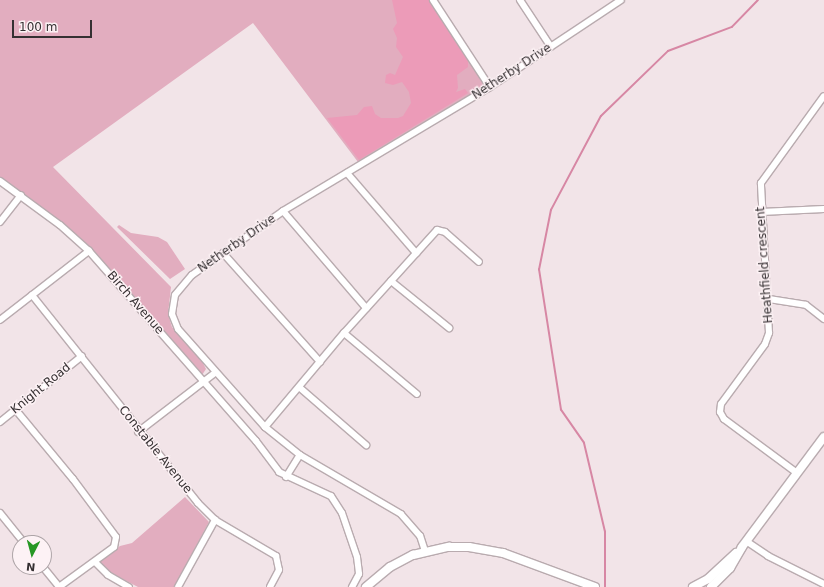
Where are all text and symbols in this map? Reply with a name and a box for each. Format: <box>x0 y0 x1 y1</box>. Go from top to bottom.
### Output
scale bar <box>14 12 94 38</box>
text: 100 m <box>19 20 57 34</box>
street label: Netherby Drive <box>470 41 554 103</box>
street label: Heathfield crescent <box>754 206 776 324</box>
street label: Netherby Drive <box>195 212 279 276</box>
street label: Birch Avenue <box>104 269 166 337</box>
street label: Knight Road <box>8 361 74 417</box>
street label: Constable Avenue <box>115 403 195 497</box>
north arrow <box>12 535 52 575</box>
text: N <box>26 559 36 573</box>

